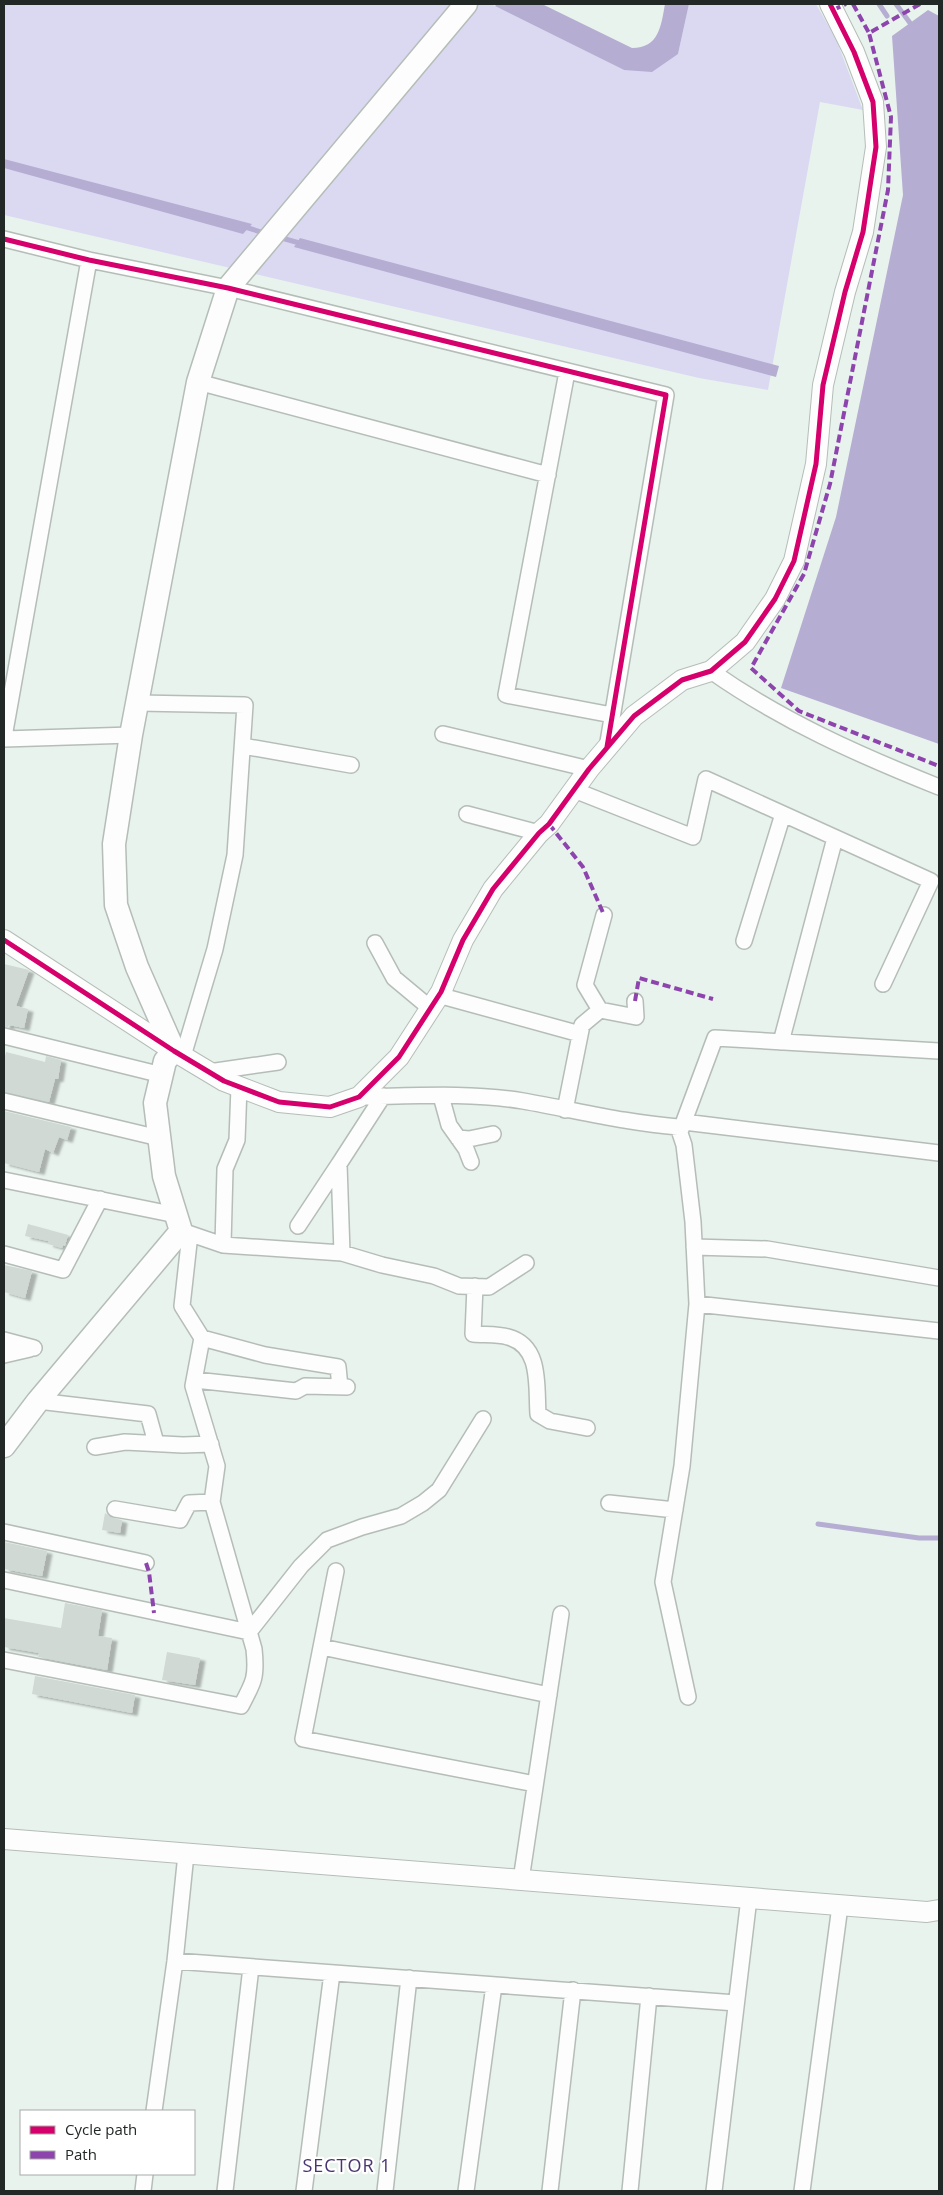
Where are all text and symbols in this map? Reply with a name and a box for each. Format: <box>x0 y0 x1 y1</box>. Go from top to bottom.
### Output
legend <box>20 2110 195 2175</box>
text: Cycle path <box>65 2119 137 2139</box>
text: Path <box>65 2144 97 2164</box>
district label: SECTOR 1 <box>302 2153 392 2177</box>

